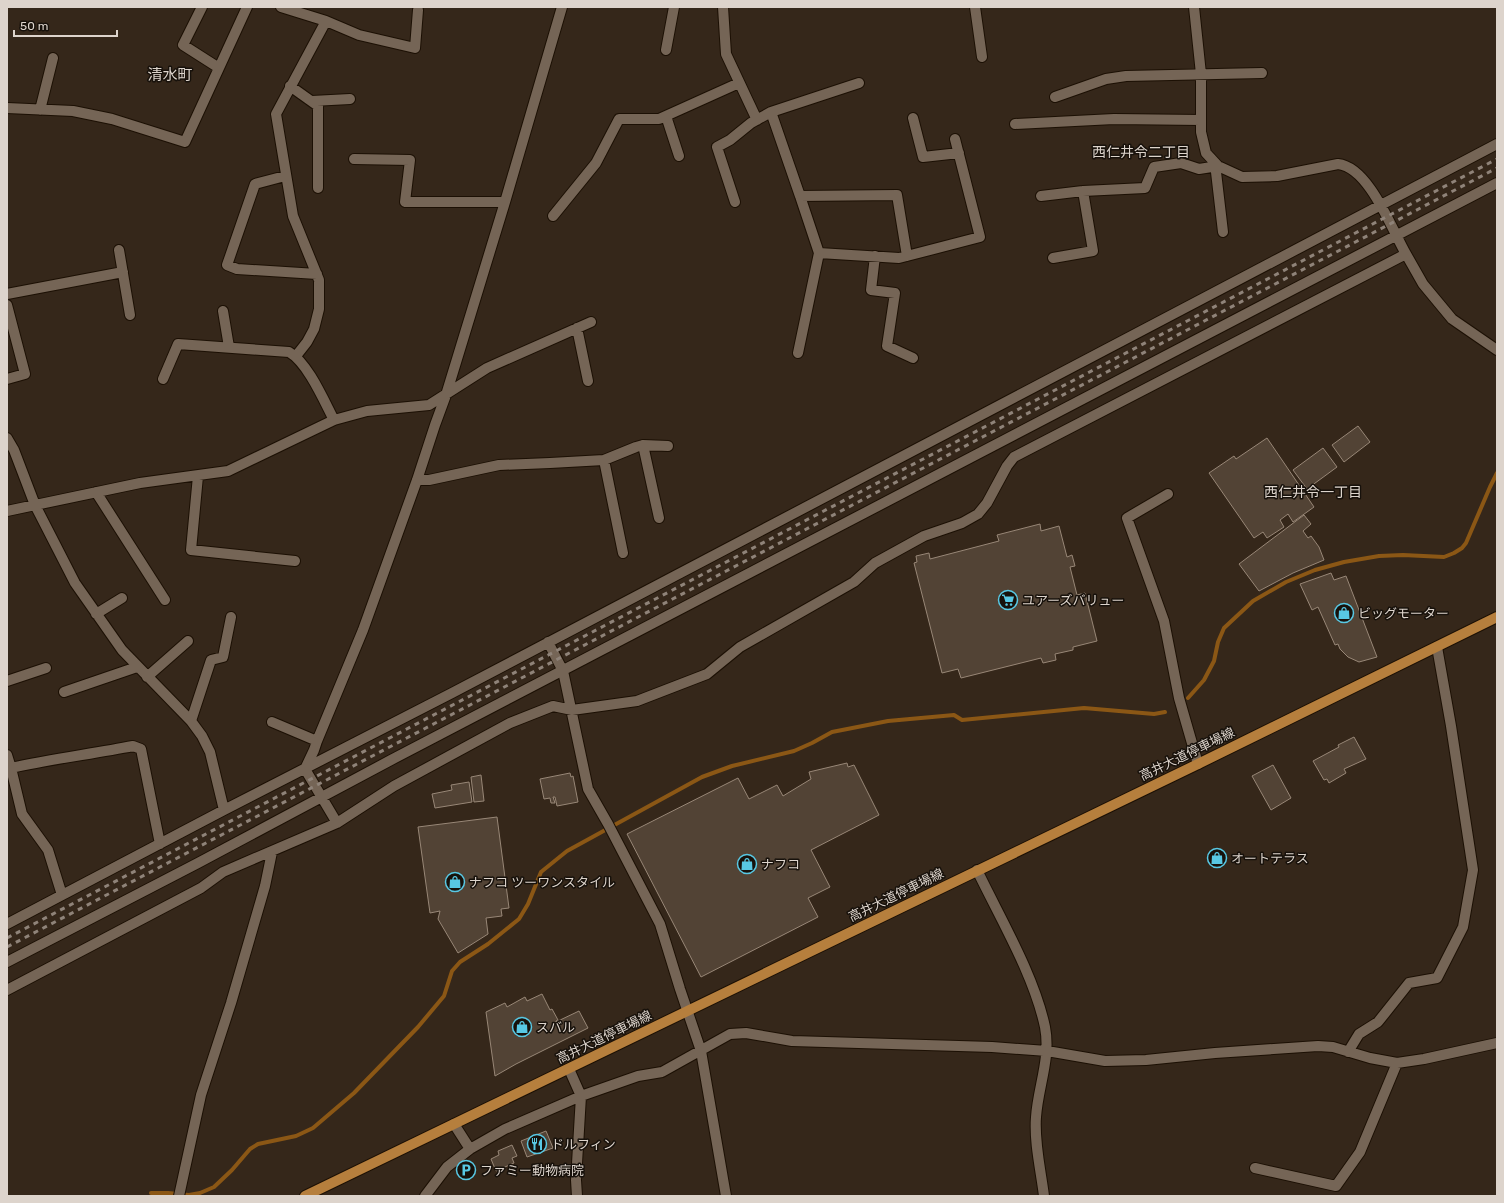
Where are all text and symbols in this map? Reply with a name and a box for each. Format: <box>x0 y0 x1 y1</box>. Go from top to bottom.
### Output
scale bar <box>14 12 117 38</box>
text: 50 m <box>20 19 48 33</box>
district label: 清水町 <box>147 66 193 84</box>
district label: 西仁井令二丁目 <box>1092 144 1190 161</box>
district label: 西仁井令一丁目 <box>1264 484 1362 501</box>
supermarket icon: ユアーズバリュー <box>997 589 1019 611</box>
place label: ユアーズバリュー <box>1022 593 1125 608</box>
shop icon: ビッグモーター <box>1333 602 1355 624</box>
place label: ビッグモーター <box>1358 606 1449 621</box>
street label: 高井大道停車場線 <box>1137 724 1237 784</box>
shop icon: オートテラス <box>1206 847 1228 869</box>
place label: オートテラス <box>1231 851 1309 866</box>
shop icon: ナフコ <box>736 853 758 875</box>
place label: ナフコ <box>761 857 800 872</box>
street label: 高井大道停車場線 <box>846 865 946 925</box>
shop icon: ナフコ ツーワンスタイル <box>444 871 466 893</box>
place label: ナフコ ツーワンスタイル <box>469 875 615 890</box>
street label: 高井大道停車場線 <box>554 1007 654 1067</box>
shop icon: スバル <box>511 1016 533 1038</box>
place label: スバル <box>536 1020 575 1035</box>
restaurant icon: ドルフィン <box>526 1133 548 1155</box>
place label: ドルフィン <box>551 1137 616 1152</box>
parking icon: ファミー動物病院 <box>455 1159 477 1181</box>
place label: ファミー動物病院 <box>480 1163 584 1178</box>

